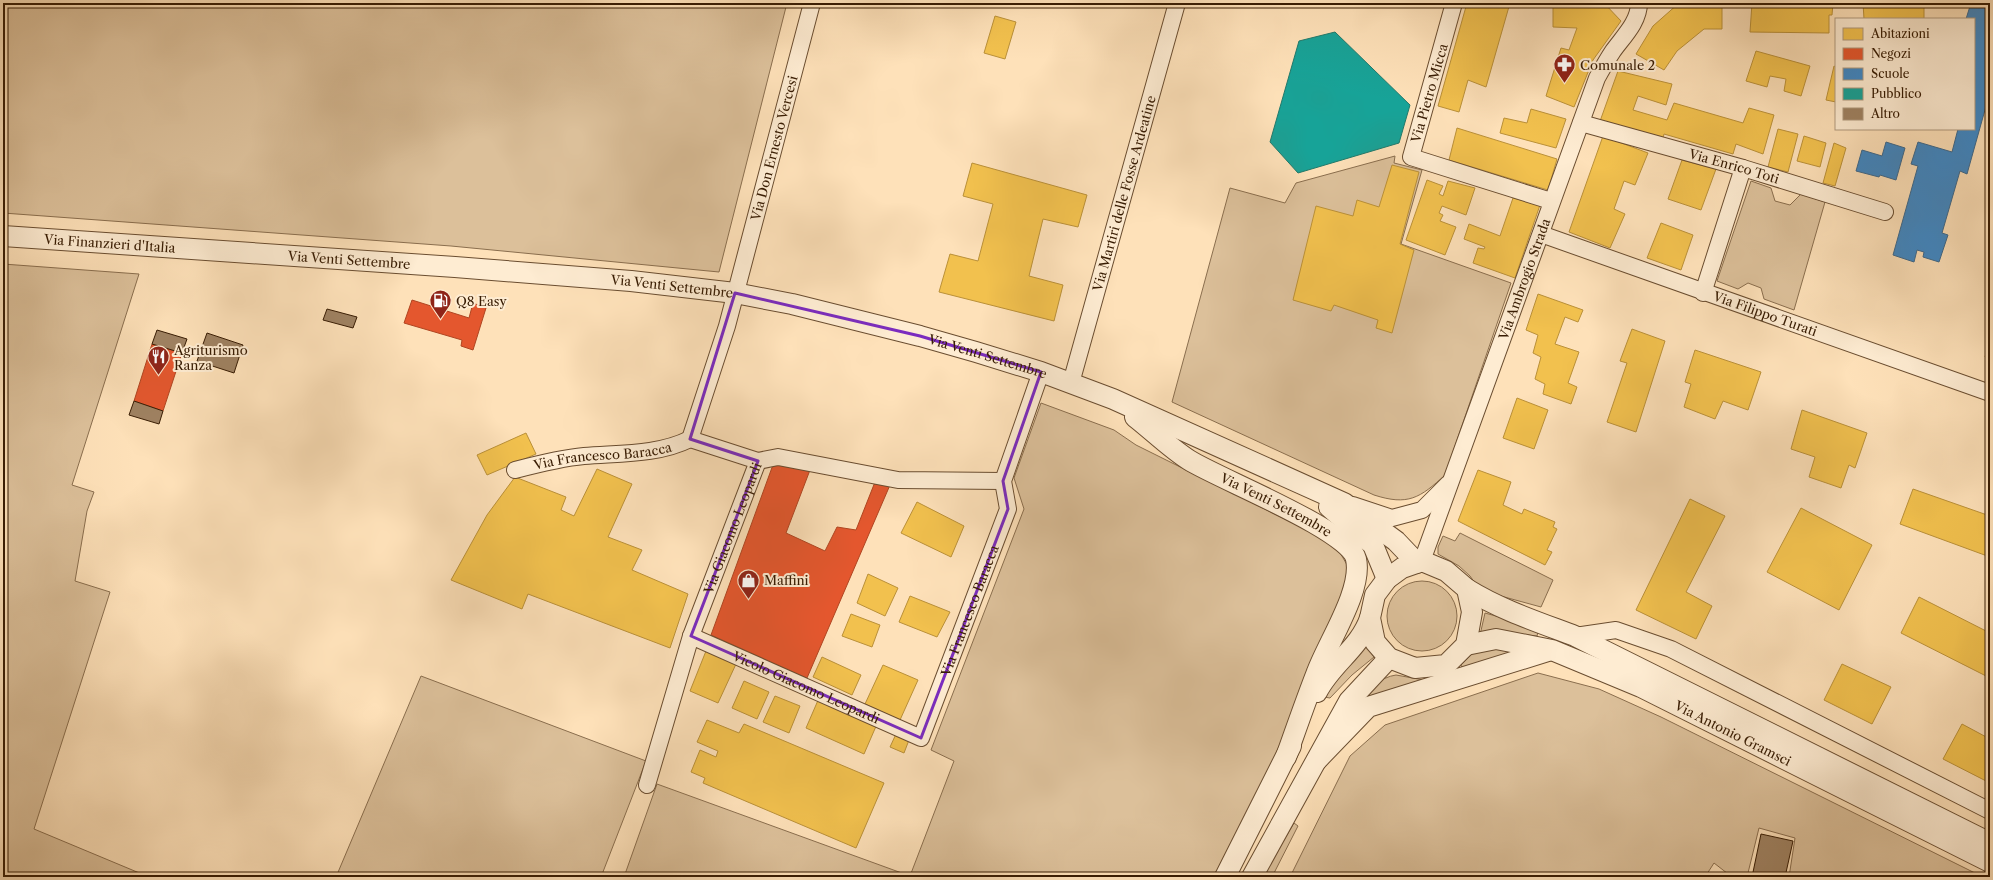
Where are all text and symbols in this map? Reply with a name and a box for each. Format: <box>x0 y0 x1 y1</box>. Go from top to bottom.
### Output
legend <box>1835 18 1975 130</box>
text: Abitazioni <box>1870 26 1930 41</box>
street label: Via Pietro Micca <box>1407 42 1451 145</box>
text: Negozi <box>1871 46 1911 61</box>
pharmacy icon: Comunale 2 <box>1552 52 1578 85</box>
place label: Comunale 2 <box>1580 57 1655 73</box>
text: Scuole <box>1871 66 1910 81</box>
street label: Via Don Ernesto Vercesi <box>747 74 801 223</box>
text: Pubblico <box>1871 86 1922 101</box>
street label: Via Martiri delle Fosse Ardeatine <box>1089 94 1159 294</box>
text: Altro <box>1870 106 1900 121</box>
street label: Via Enrico Toti <box>1686 145 1781 187</box>
street label: Via Ambrogio Strada <box>1495 216 1554 343</box>
street label: Via Finanzieri d'Italia <box>43 231 176 256</box>
street label: Via Venti Settembre <box>286 247 411 272</box>
street label: Via Venti Settembre <box>609 271 734 301</box>
street label: Via Filippo Turati <box>1710 287 1819 339</box>
fuel station icon: Q8 Easy <box>427 288 453 321</box>
place label: Q8 Easy <box>456 293 507 309</box>
street label: Via Venti Settembre <box>926 331 1049 382</box>
place label: Agriturismo Ranza <box>173 342 248 373</box>
restaurant icon: Agriturismo Ranza <box>145 344 171 377</box>
street label: Via Francesco Baracca <box>531 439 674 473</box>
street label: Via Giacomo Leopardi <box>700 460 765 597</box>
street label: Via Venti Settembre <box>1217 469 1335 540</box>
street label: Via Francesco Baracca <box>937 542 1002 679</box>
shop icon: Maffini <box>735 567 761 600</box>
place label: Maffini <box>764 572 809 588</box>
street label: Vicolo Giacomo Leopardi <box>729 647 882 727</box>
street label: Via Antonio Gramsci <box>1671 697 1794 769</box>

